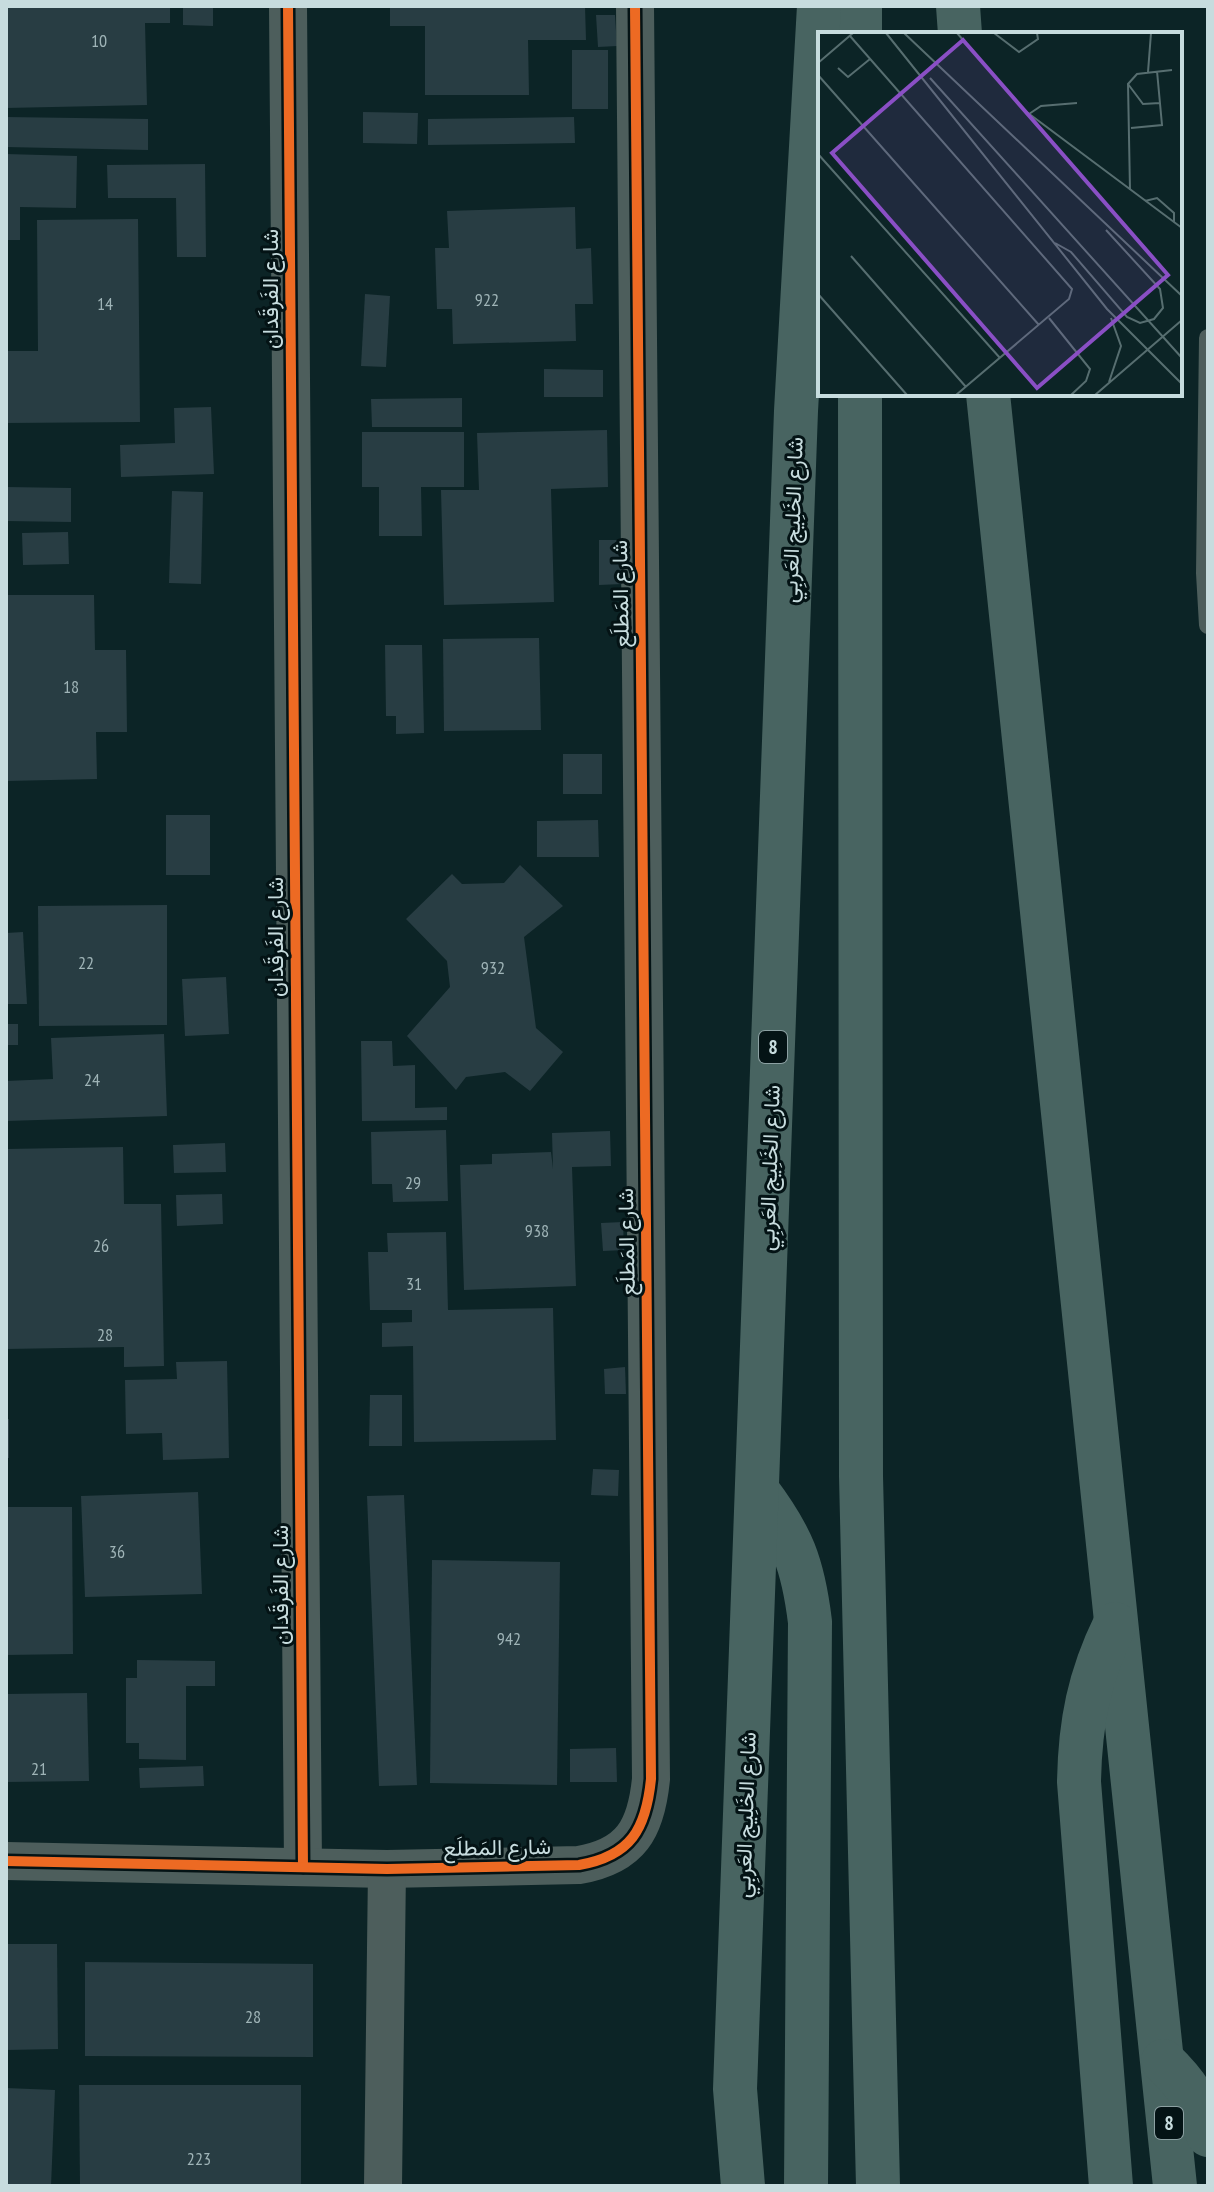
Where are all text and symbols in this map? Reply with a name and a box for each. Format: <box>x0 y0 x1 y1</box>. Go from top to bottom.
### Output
house number: 10 <box>91 29 107 52</box>
inset map <box>818 32 1182 396</box>
street label: شارع الفَرقَدان <box>256 229 285 349</box>
house number: 922 <box>475 288 499 311</box>
house number: 14 <box>97 292 113 315</box>
street label: شارع الخَلِيج العَربِي <box>775 436 814 604</box>
street label: شارع المَطلَع <box>605 540 636 648</box>
house number: 18 <box>63 675 79 698</box>
street label: شارع الفَرقَدان <box>261 877 290 997</box>
house number: 22 <box>78 951 94 974</box>
house number: 932 <box>481 956 505 979</box>
road number: 8 <box>759 1031 787 1063</box>
house number: 24 <box>84 1068 100 1091</box>
street label: شارع الخَلِيج العَربِي <box>752 1084 791 1252</box>
house number: 29 <box>405 1171 421 1194</box>
street label: شارع المَطلَع <box>611 1188 642 1296</box>
house number: 938 <box>525 1219 549 1242</box>
house number: 26 <box>93 1234 109 1257</box>
house number: 31 <box>406 1272 422 1295</box>
house number: 28 <box>97 1323 113 1346</box>
street label: شارع الفَرقَدان <box>266 1525 295 1645</box>
house number: 36 <box>109 1540 125 1563</box>
house number: 942 <box>497 1627 521 1650</box>
street label: شارع الخَلِيج العَربِي <box>728 1731 767 1899</box>
house number: 21 <box>31 1757 47 1780</box>
street label: شارع المَطلَع <box>443 1832 551 1863</box>
house number: 28 <box>245 2005 261 2028</box>
road number: 8 <box>1155 2107 1183 2139</box>
house number: 223 <box>187 2147 211 2170</box>

